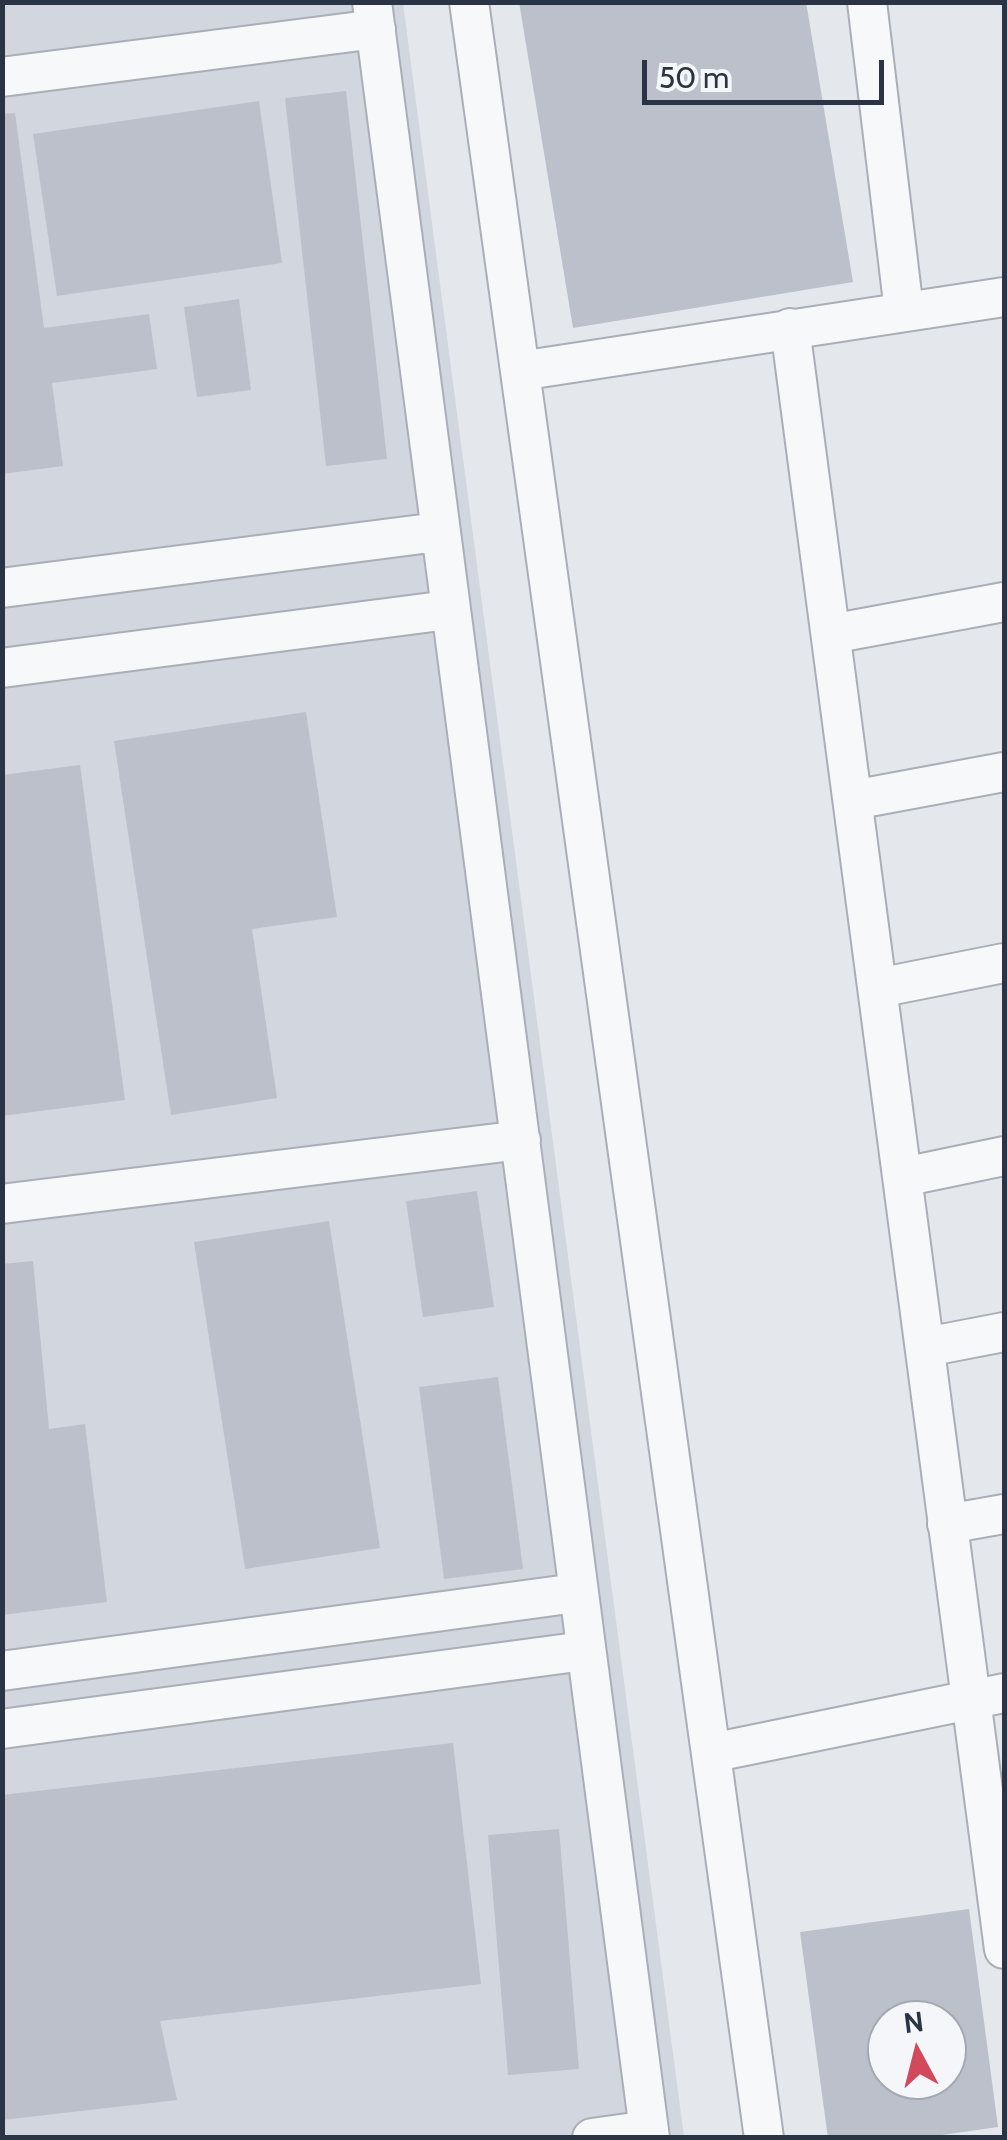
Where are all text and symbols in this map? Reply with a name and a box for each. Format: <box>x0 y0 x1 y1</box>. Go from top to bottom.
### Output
scale bar <box>647 40 890 102</box>
text: 50 m <box>659 59 729 96</box>
north arrow <box>867 2000 967 2100</box>
text: N <box>902 2004 925 2040</box>

